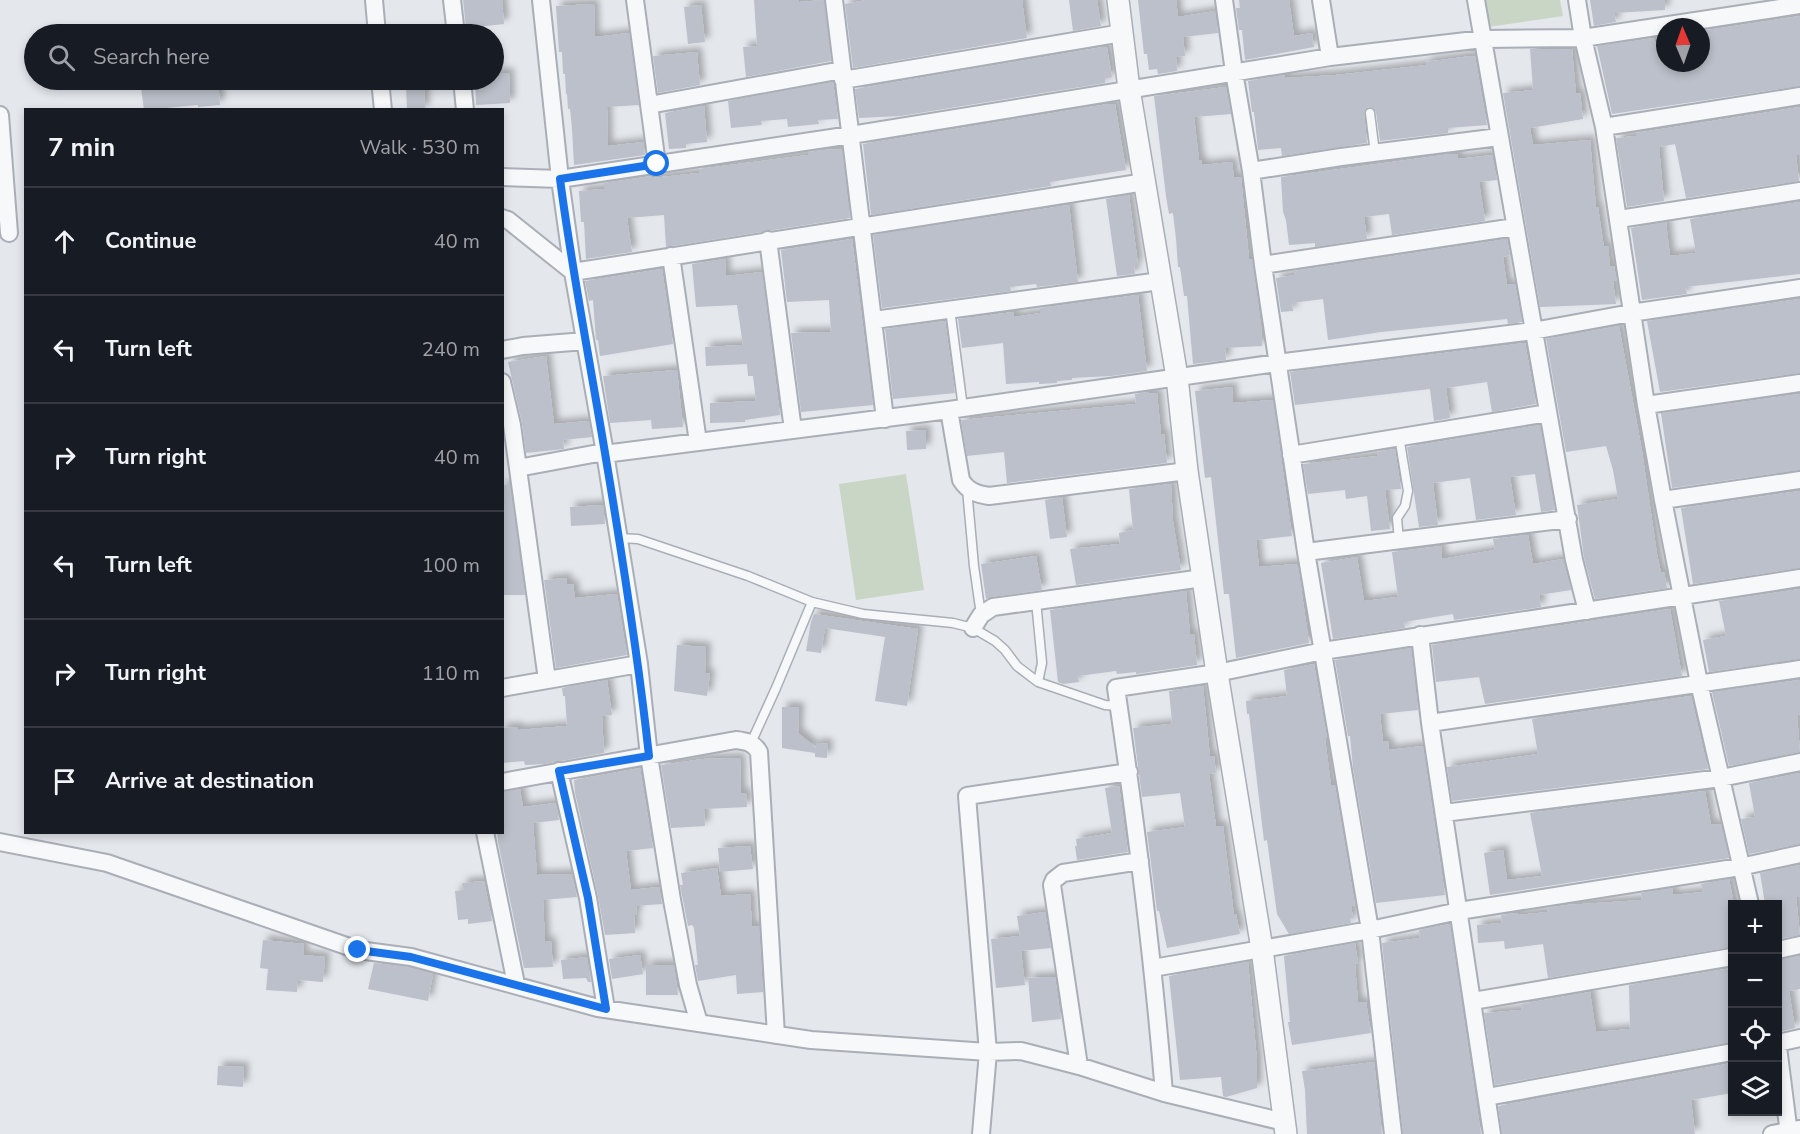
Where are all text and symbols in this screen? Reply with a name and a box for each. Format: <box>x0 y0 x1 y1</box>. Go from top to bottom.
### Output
north arrow <box>1656 18 1710 72</box>
search box <box>24 24 504 90</box>
icon: search <box>45 41 78 74</box>
text: Search here <box>93 42 210 72</box>
text: 7 min <box>48 130 115 165</box>
text: Walk · 530 m <box>360 134 480 161</box>
route start <box>643 150 669 176</box>
icon: ahead <box>48 225 81 258</box>
text: Continue <box>105 226 196 256</box>
text: 40 m <box>434 228 480 255</box>
icon: left <box>48 333 81 366</box>
text: Turn left <box>105 334 192 364</box>
text: 240 m <box>422 336 480 363</box>
icon: right <box>48 441 81 474</box>
text: Turn right <box>105 442 206 472</box>
text: 40 m <box>434 444 480 471</box>
icon: left <box>48 549 81 582</box>
text: Turn left <box>105 550 192 580</box>
text: 100 m <box>422 552 480 579</box>
icon: right <box>48 657 81 690</box>
text: Turn right <box>105 658 206 688</box>
text: 110 m <box>422 660 480 687</box>
icon: arrive <box>48 765 81 798</box>
text: Arrive at destination <box>105 766 314 796</box>
map controls <box>1728 900 1782 1116</box>
button: + <box>1728 900 1782 954</box>
route end <box>344 936 370 962</box>
button: − <box>1728 954 1782 1008</box>
button: locate <box>1728 1008 1782 1062</box>
button: layers <box>1728 1062 1782 1116</box>

